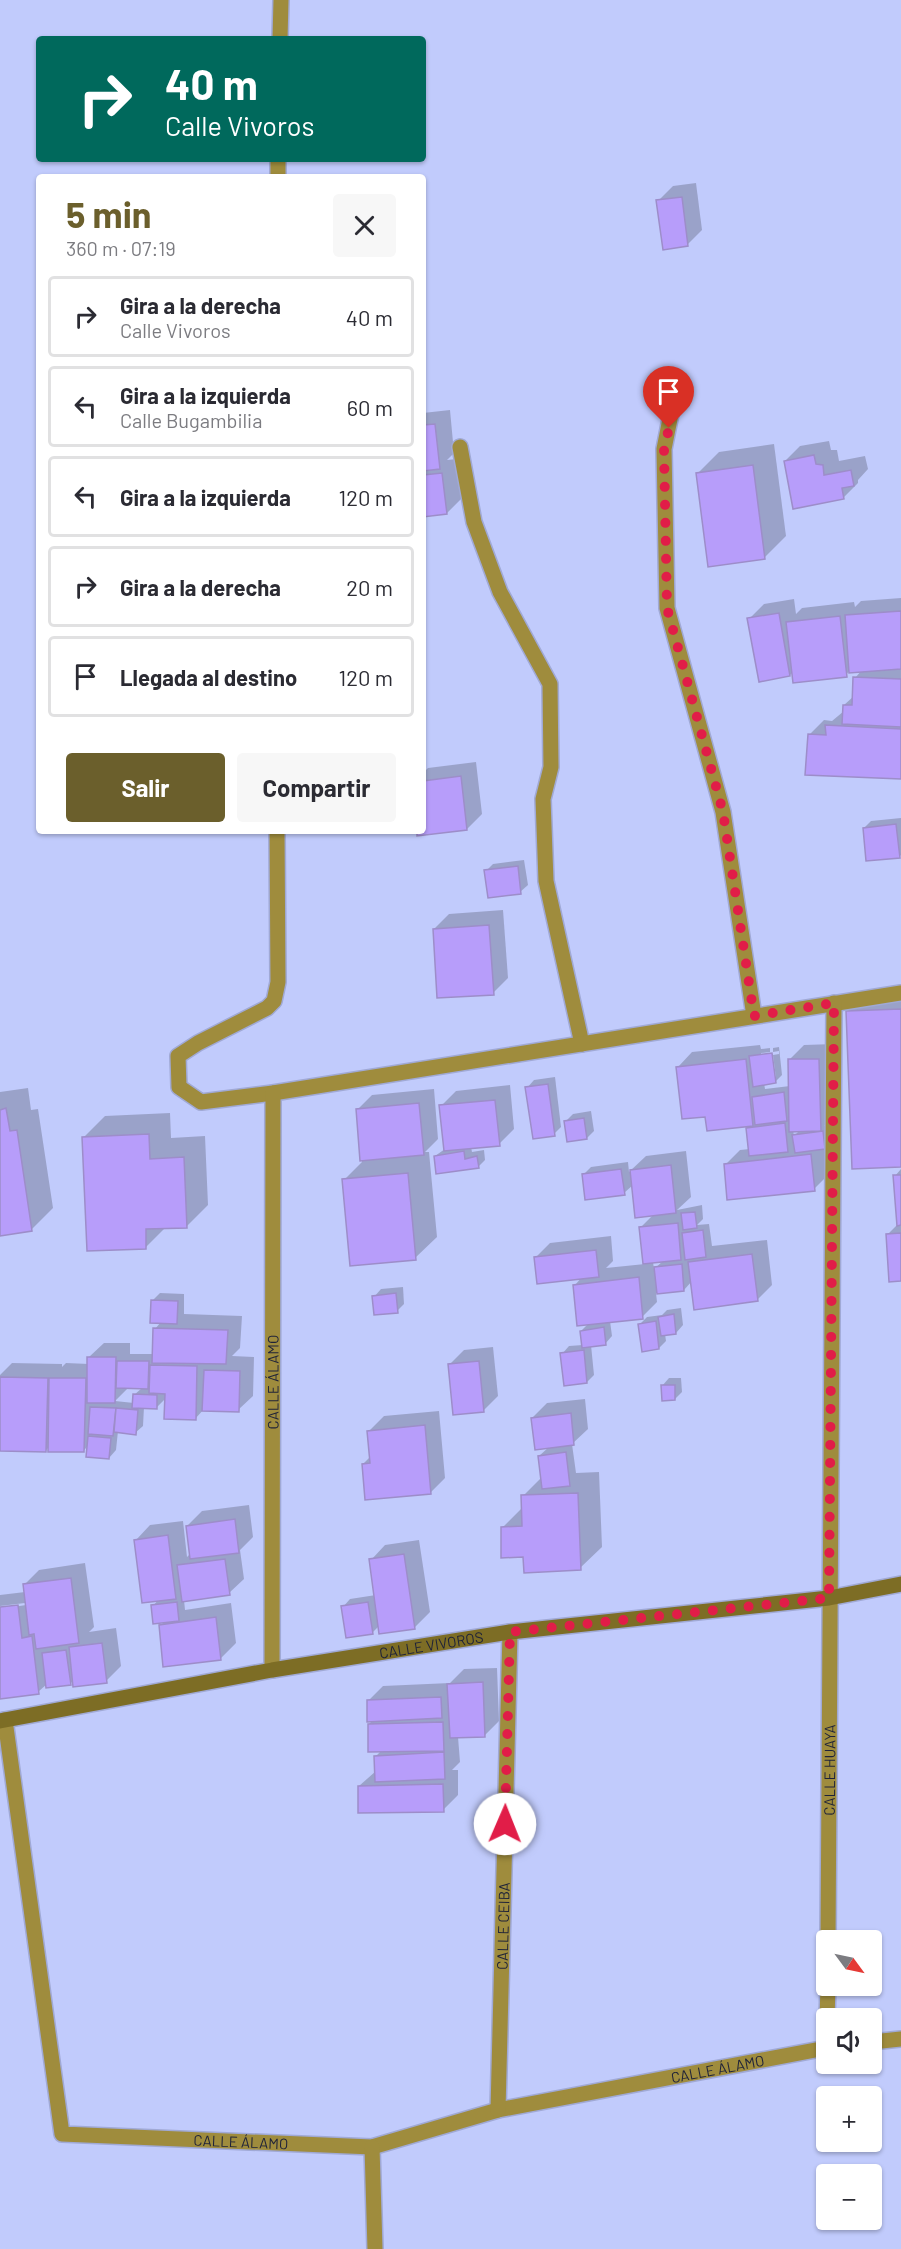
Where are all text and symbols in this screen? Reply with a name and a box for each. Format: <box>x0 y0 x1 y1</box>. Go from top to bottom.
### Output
text: 40 m <box>165 58 258 108</box>
icon: right <box>66 60 144 138</box>
text: Calle Vivoros <box>165 109 314 141</box>
text: 5 min <box>66 192 152 235</box>
button: close <box>333 194 396 257</box>
text: 360 m · 07:19 <box>66 236 176 260</box>
text: Gira a la derecha <box>120 292 281 318</box>
icon: right <box>69 300 102 333</box>
text: 40 m <box>346 304 393 330</box>
text: Calle Vivoros <box>120 318 231 342</box>
pin <box>643 366 694 428</box>
icon: arrive <box>652 375 685 408</box>
text: Gira a la izquierda <box>120 382 291 408</box>
icon: left <box>69 390 102 423</box>
text: 60 m <box>347 394 393 420</box>
text: Calle Bugambilia <box>120 408 262 432</box>
icon: left <box>69 480 102 513</box>
text: Gira a la izquierda <box>120 484 291 510</box>
text: 120 m <box>338 484 393 510</box>
icon: right <box>69 570 102 603</box>
text: Gira a la derecha <box>120 574 281 600</box>
text: 20 m <box>346 574 393 600</box>
icon: arrive <box>69 660 102 693</box>
text: Llegada al destino <box>120 664 297 690</box>
text: 120 m <box>338 664 393 690</box>
button: Salir <box>66 753 225 822</box>
button: Compartir <box>237 753 396 822</box>
street label: CALLE ÁLAMO <box>263 1335 282 1429</box>
street label: CALLE VIVOROS <box>378 1627 485 1662</box>
street label: CALLE HUAYA <box>820 1724 838 1816</box>
position arrow <box>473 1792 537 1856</box>
street label: CALLE CEIBA <box>493 1882 513 1970</box>
north arrow <box>816 1930 882 1996</box>
map controls <box>816 1930 882 2230</box>
button: sound <box>816 2008 882 2074</box>
street label: CALLE ÁLAMO <box>669 2051 766 2086</box>
button: + <box>816 2086 882 2152</box>
street label: CALLE ÁLAMO <box>193 2131 289 2152</box>
button: − <box>816 2164 882 2230</box>

